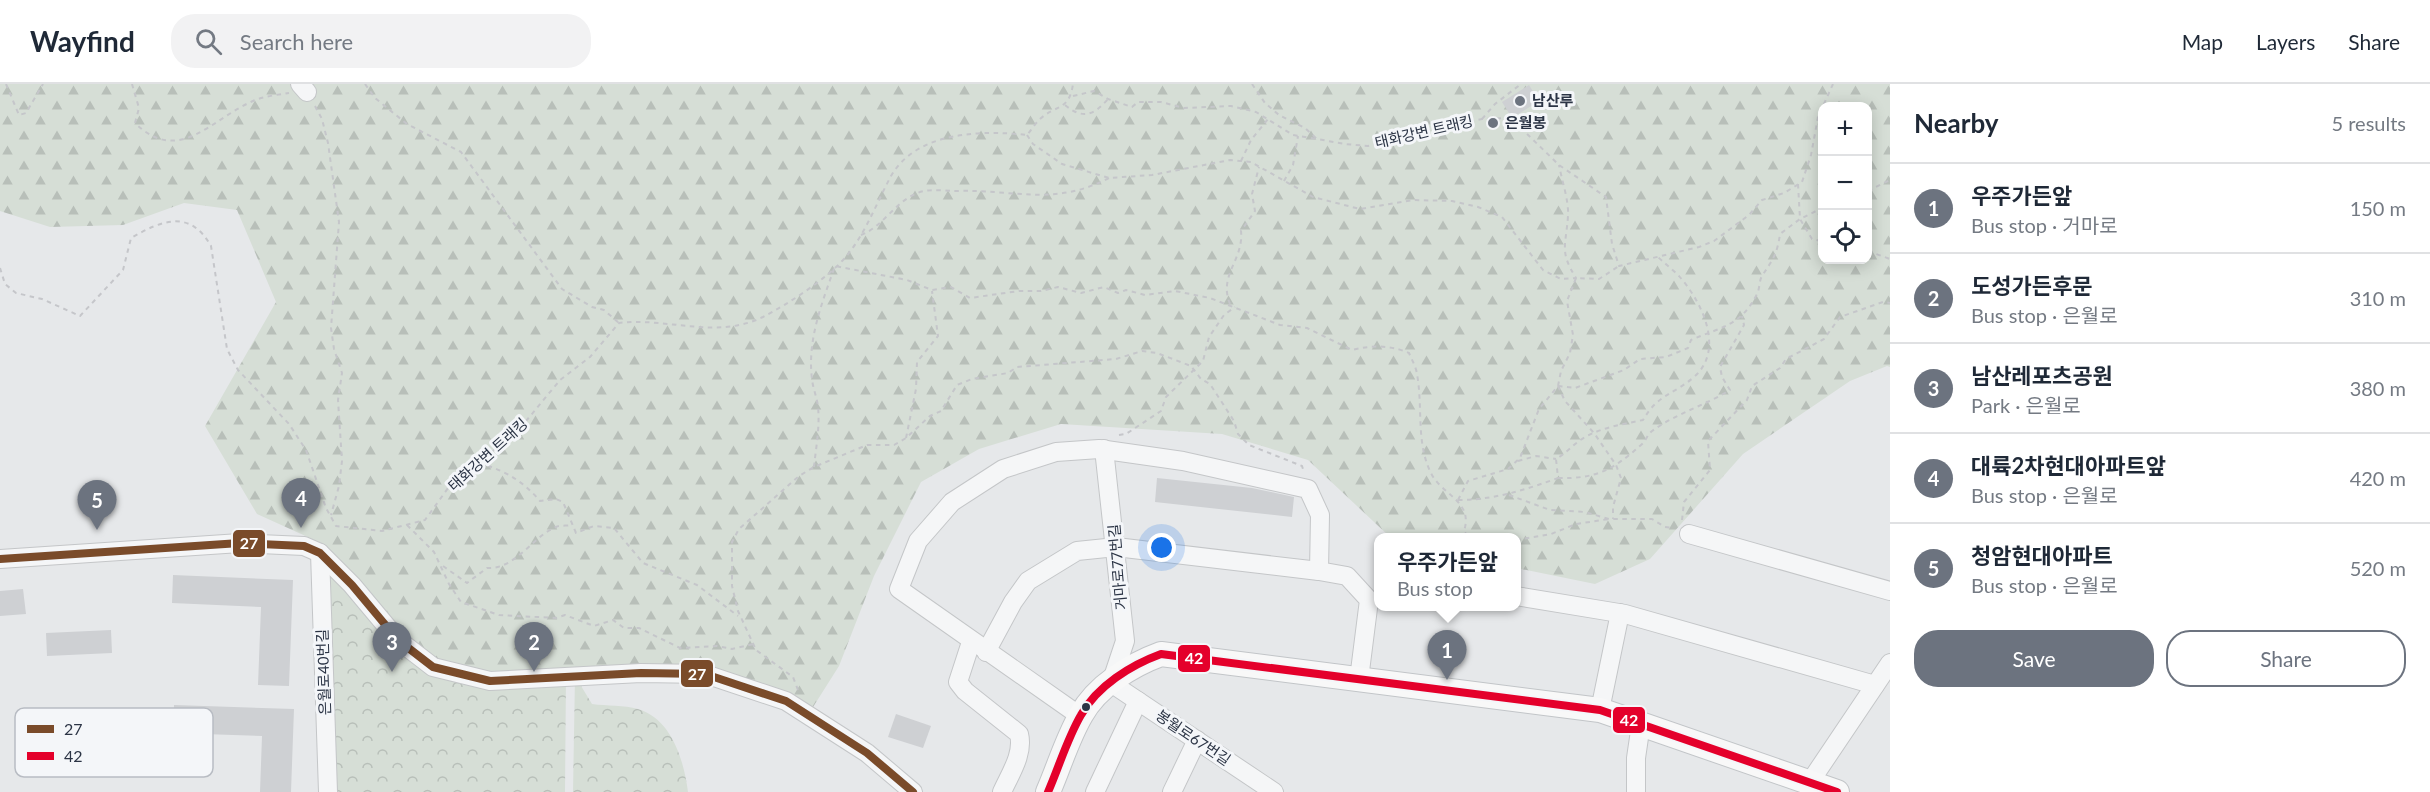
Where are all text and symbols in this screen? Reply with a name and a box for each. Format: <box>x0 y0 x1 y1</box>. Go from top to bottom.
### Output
search box <box>171 14 591 68</box>
text: Wayfind <box>30 24 135 58</box>
icon: search <box>192 25 225 58</box>
text: Search here <box>240 28 353 55</box>
text: Map <box>2182 29 2223 54</box>
text: Layers <box>2256 29 2315 54</box>
text: Share <box>2348 29 2400 54</box>
place label: 남산루 <box>1532 91 1574 109</box>
marker: 남산루 <box>1513 94 1527 108</box>
map controls <box>1818 102 1872 264</box>
button: + <box>1818 102 1872 156</box>
text: Nearby <box>1914 107 1999 139</box>
street label: 태화강변 트래킹 <box>1373 111 1475 151</box>
text: 5 results <box>2331 111 2406 135</box>
place label: 은월봉 <box>1505 113 1547 131</box>
marker: 은월봉 <box>1486 116 1500 130</box>
button: − <box>1818 156 1872 210</box>
text: 우주가든앞 <box>1971 182 2072 209</box>
text: 1 <box>1928 196 1939 220</box>
text: 150 m <box>2350 196 2406 220</box>
button: locate <box>1818 210 1872 264</box>
text: Bus stop · 거마로 <box>1971 213 2118 237</box>
text: 도성가든후문 <box>1971 272 2092 299</box>
text: 2 <box>1928 286 1939 310</box>
text: 310 m <box>2350 286 2406 310</box>
text: Bus stop · 은월로 <box>1971 303 2118 327</box>
text: 남산레포츠공원 <box>1971 362 2113 389</box>
text: 3 <box>1928 376 1939 400</box>
text: 380 m <box>2350 376 2406 400</box>
text: Park · 은월로 <box>1971 393 2081 417</box>
street label: 태화강변 트래킹 <box>444 414 531 495</box>
text: 대륙2차현대아파트앞 <box>1971 452 2166 479</box>
text: 4 <box>1928 466 1939 490</box>
text: 420 m <box>2350 466 2406 490</box>
pin: 4 <box>282 478 320 528</box>
pin: 5 <box>78 480 116 530</box>
text: Bus stop · 은월로 <box>1971 483 2118 507</box>
street label: 거마로77번길 <box>1104 523 1130 611</box>
line badge: 27 <box>232 529 266 558</box>
text: 27 <box>240 533 258 552</box>
your location <box>1147 533 1176 562</box>
popup <box>1374 533 1521 611</box>
text: 청암현대아파트 <box>1971 542 2113 569</box>
text: 우주가든앞 <box>1397 548 1498 575</box>
text: 5 <box>1928 556 1939 580</box>
text: 520 m <box>2350 556 2406 580</box>
text: Bus stop · 은월로 <box>1971 573 2118 597</box>
text: Bus stop <box>1397 576 1473 600</box>
pin: 3 <box>372 622 412 672</box>
pin: 2 <box>514 622 554 672</box>
street label: 은월로40번길 <box>312 629 334 716</box>
pin: 1 <box>1428 630 1466 680</box>
button: Save <box>1914 630 2154 687</box>
button: Share <box>2166 630 2406 687</box>
line badge: 42 <box>1177 644 1211 673</box>
text: 42 <box>1185 648 1203 667</box>
line badge: 27 <box>680 659 714 688</box>
text: 27 <box>688 664 706 683</box>
unlabelled marker <box>1080 701 1092 713</box>
street label: 봉월로67번길 <box>1153 706 1234 769</box>
line badge: 42 <box>1612 706 1646 734</box>
legend <box>15 708 213 777</box>
text: 42 <box>1620 710 1638 729</box>
text: 27 <box>64 719 83 738</box>
text: 42 <box>64 746 83 765</box>

